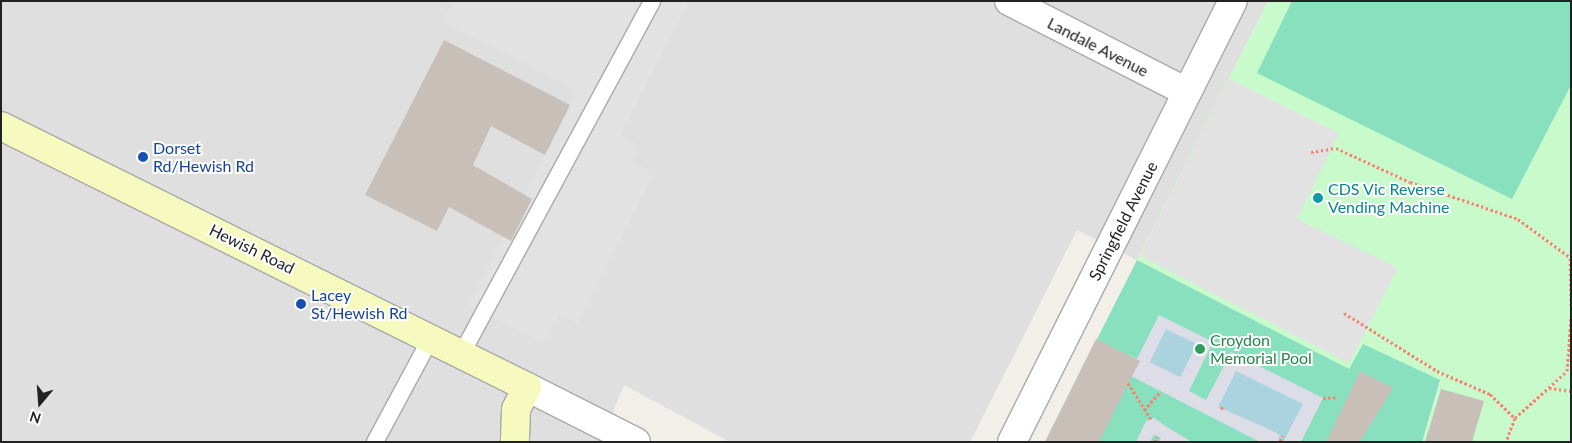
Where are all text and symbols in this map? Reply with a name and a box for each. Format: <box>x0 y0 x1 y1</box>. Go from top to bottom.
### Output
street label: Landale Avenue <box>1044 13 1152 81</box>
place label: Dorset Rd/Hewish Rd <box>153 138 254 176</box>
marker: Dorset Rd/Hewish Rd <box>137 151 149 163</box>
street label: Springfield Avenue <box>1085 158 1161 284</box>
place label: CDS Vic Reverse Vending Machine <box>1328 179 1450 217</box>
marker: CDS Vic Reverse Vending Machine <box>1312 192 1324 204</box>
street label: Hewish Road <box>206 220 298 278</box>
place label: Lacey St/Hewish Rd <box>311 285 408 323</box>
marker: Lacey St/Hewish Rd <box>295 298 307 310</box>
place label: Croydon Memorial Pool <box>1210 330 1312 368</box>
marker: Croydon Memorial Pool <box>1194 343 1206 355</box>
north arrow <box>15 378 65 428</box>
text: N <box>27 408 43 427</box>

